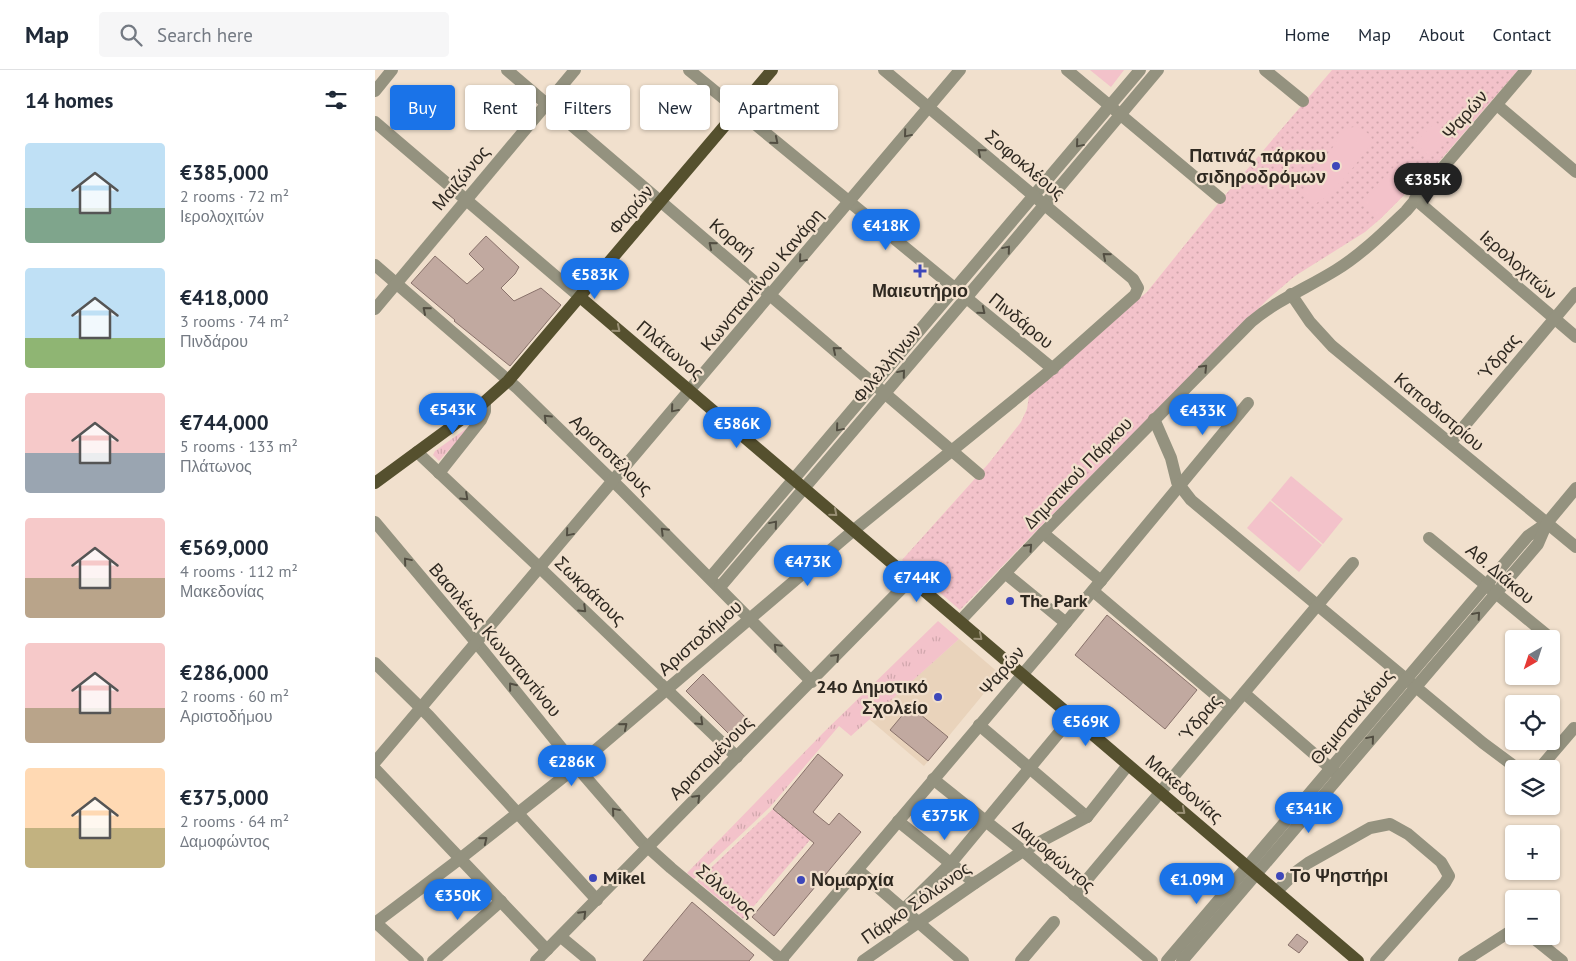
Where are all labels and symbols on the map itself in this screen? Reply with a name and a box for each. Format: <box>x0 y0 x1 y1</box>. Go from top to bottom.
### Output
street label: Ψαρών <box>1437 85 1492 144</box>
street label: Σοφοκλέους <box>981 125 1070 205</box>
one-way arrow <box>903 129 912 138</box>
one-way arrow <box>769 136 778 144</box>
one-way arrow <box>1075 138 1084 147</box>
street label: Μαιζώνος <box>427 140 495 215</box>
place label: Πατινάζ πάρκου σιδηροδρόμων <box>1189 144 1326 188</box>
one-way arrow <box>978 148 987 157</box>
marker: Πατινάζ πάρκου σιδηροδρόμων <box>1330 160 1342 172</box>
pin: €385K <box>1393 162 1463 205</box>
street label: Φαρών <box>603 180 658 239</box>
street label: Κωνσταντίνου Κανάρη <box>695 204 828 356</box>
pin: €418K <box>851 208 921 251</box>
street label: Κοραή <box>705 213 760 264</box>
street label: Ιερολοχιτών <box>1475 225 1562 304</box>
one-way arrow <box>709 242 718 251</box>
one-way arrow <box>1002 246 1011 255</box>
one-way arrow <box>799 253 808 262</box>
one-way arrow <box>1103 253 1112 262</box>
pin: €583K <box>560 258 630 300</box>
marker: Μαιευτήριο <box>913 264 927 278</box>
place label: Μαιευτήριο <box>872 279 968 302</box>
street label: Πινδάρου <box>984 288 1058 354</box>
one-way arrow <box>423 306 432 315</box>
one-way arrow <box>976 306 985 315</box>
street label: Πλάτωνος <box>632 315 709 385</box>
street label: Φιλελλήνων <box>847 320 926 408</box>
one-way arrow <box>611 323 620 331</box>
street label: Ύδρας <box>1472 328 1525 385</box>
one-way arrow <box>833 348 842 356</box>
one-way arrow <box>1198 365 1207 374</box>
street label: Καποδιστρίου <box>1390 367 1489 456</box>
one-way arrow <box>896 370 905 379</box>
pin: €543K <box>418 392 488 435</box>
pin: €433K <box>1168 394 1238 436</box>
one-way arrow <box>671 404 680 413</box>
pin: €586K <box>702 406 772 449</box>
street label: Αριστοτέλους <box>565 409 658 500</box>
street label: Δημοτικού Πάρκου <box>1018 412 1137 533</box>
one-way arrow <box>544 415 553 424</box>
one-way arrow <box>835 423 844 432</box>
one-way arrow <box>459 491 468 500</box>
one-way arrow <box>828 508 837 516</box>
one-way arrow <box>768 520 777 529</box>
one-way arrow <box>566 528 575 537</box>
one-way arrow <box>660 528 669 537</box>
street label: Αθ. Διάκου <box>1461 538 1539 609</box>
pin: €473K <box>773 544 843 587</box>
one-way arrow <box>1023 544 1032 553</box>
street label: Σωκράτους <box>550 551 631 630</box>
one-way arrow <box>405 558 413 567</box>
street label: Βασιλέως Κωνσταντίνου <box>424 558 567 721</box>
pin: €744K <box>882 560 952 603</box>
place label: The Park <box>1020 589 1088 612</box>
street label: Αριστοδήμου <box>653 595 746 680</box>
marker: The Park <box>1004 595 1016 607</box>
one-way arrow <box>577 603 586 612</box>
one-way arrow <box>1471 612 1479 621</box>
north arrow <box>1505 630 1560 685</box>
one-way arrow <box>973 631 982 640</box>
street label: Ψαρών <box>974 641 1029 700</box>
one-way arrow <box>774 644 783 653</box>
one-way arrow <box>830 654 839 663</box>
street label: Θεμιστοκλέους <box>1305 664 1399 769</box>
place label: 24ο Δημοτικό Σχολείο <box>816 675 928 719</box>
one-way arrow <box>509 683 517 692</box>
street label: Ύδρας <box>1173 689 1226 746</box>
marker: 24ο Δημοτικό Σχολείο <box>932 691 944 703</box>
pin: €569K <box>1051 704 1121 747</box>
street label: Αριστομένους <box>664 710 758 805</box>
one-way arrow <box>694 716 703 725</box>
one-way arrow <box>618 723 627 732</box>
one-way arrow <box>1366 735 1375 744</box>
pin: €286K <box>537 744 607 787</box>
street label: Μακεδονίας <box>1141 749 1228 828</box>
pin: €341K <box>1274 792 1344 834</box>
one-way arrow <box>691 794 700 803</box>
pin: €375K <box>910 798 980 841</box>
one-way arrow <box>1176 805 1185 813</box>
one-way arrow <box>611 808 620 817</box>
street label: Δαμοφώντος <box>1008 814 1101 897</box>
one-way arrow <box>478 837 487 845</box>
street label: Πάρκο Σόλωνος <box>856 856 975 949</box>
street label: Σόλωνος <box>692 859 761 923</box>
pin: €1.09M <box>1156 862 1238 905</box>
place label: Το Ψηστήρι <box>1290 864 1388 887</box>
place label: Mikel <box>603 866 646 889</box>
place label: Νομαρχία <box>811 868 894 891</box>
marker: Το Ψηστήρι <box>1274 870 1286 882</box>
marker: Mikel <box>587 872 599 884</box>
marker: Νομαρχία <box>795 874 807 886</box>
pin: €350K <box>423 878 493 921</box>
one-way arrow <box>577 911 586 920</box>

